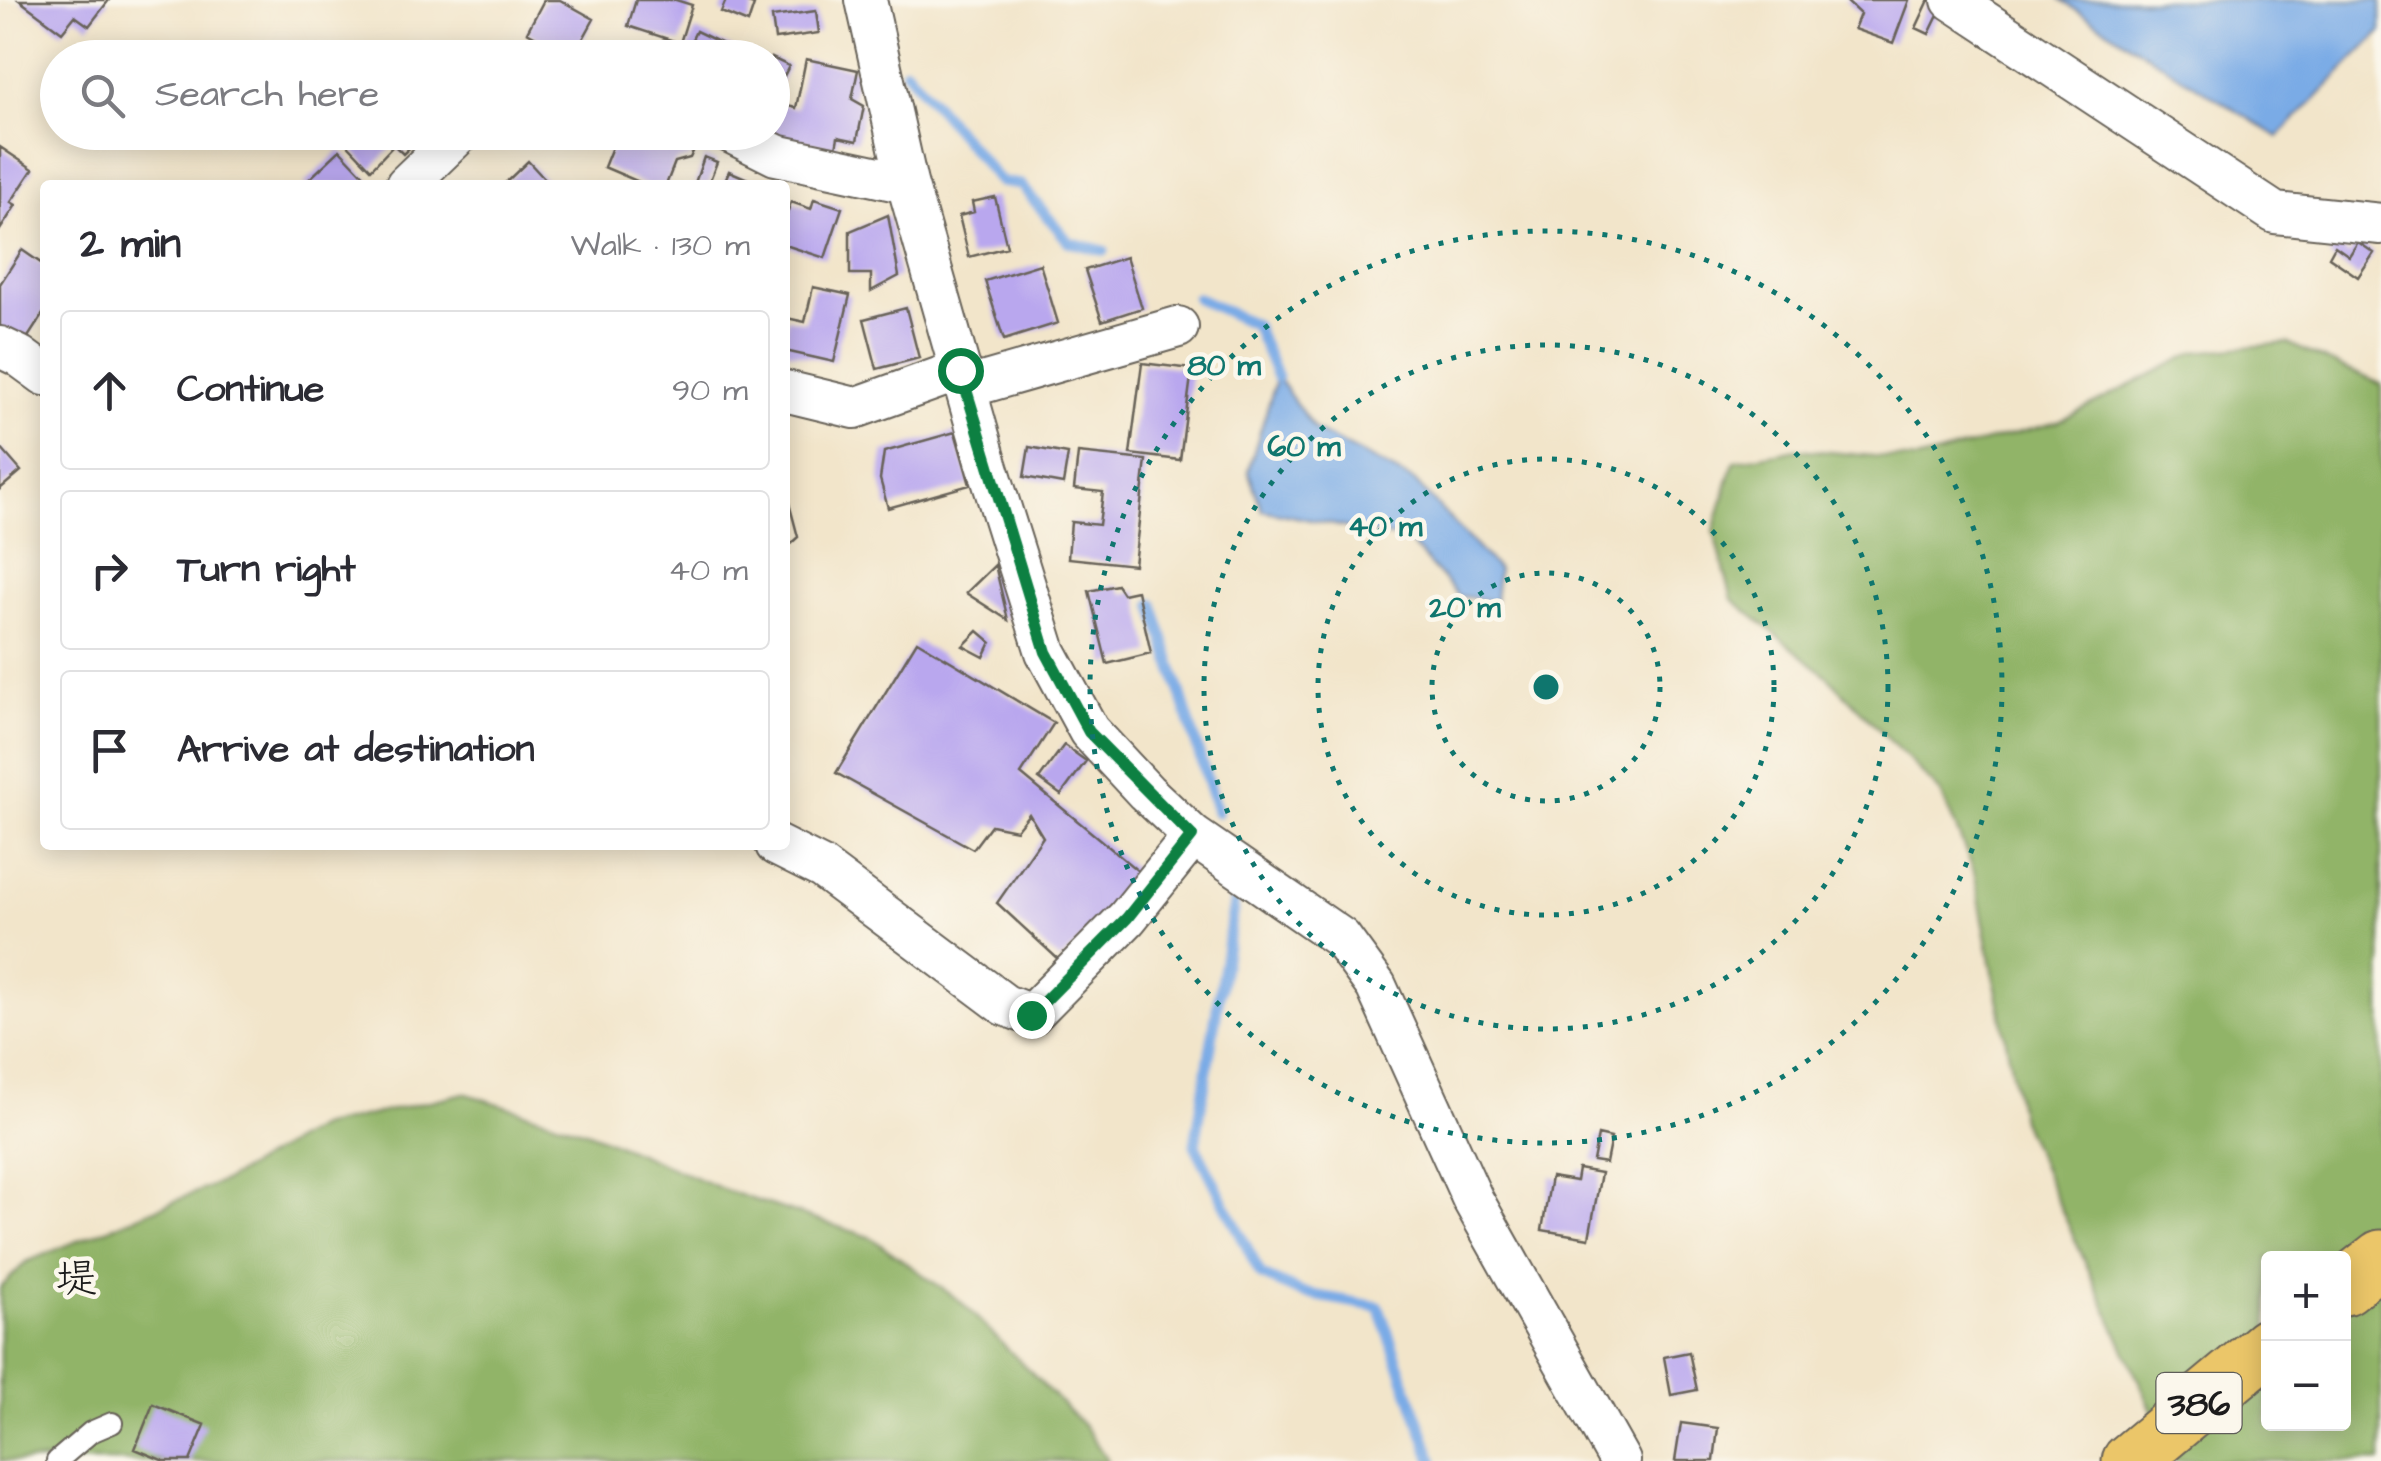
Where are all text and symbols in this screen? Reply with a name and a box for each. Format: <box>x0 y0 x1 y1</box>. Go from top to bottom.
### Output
search box <box>40 40 790 150</box>
icon: search <box>75 68 130 123</box>
text: Search here <box>155 69 379 121</box>
text: 2 min <box>80 216 181 274</box>
text: Walk · 130 m <box>571 223 750 268</box>
text: 80 m <box>1187 345 1262 387</box>
route start <box>938 348 984 394</box>
icon: ahead <box>82 363 137 418</box>
text: Continue <box>177 364 324 416</box>
text: 90 m <box>672 368 748 413</box>
text: 60 m <box>1267 426 1341 468</box>
text: 40 m <box>1348 506 1423 548</box>
icon: right <box>82 543 137 598</box>
text: Turn right <box>177 544 356 596</box>
text: 40 m <box>668 548 748 593</box>
text: 20 m <box>1428 587 1501 629</box>
centre of rings <box>1528 669 1564 705</box>
icon: arrive <box>82 723 137 778</box>
text: Arrive at destination <box>177 724 534 776</box>
route end <box>1009 993 1055 1039</box>
district label: 堤 <box>55 1251 97 1309</box>
map controls <box>2261 1251 2351 1431</box>
button: + <box>2261 1251 2351 1341</box>
button: − <box>2261 1341 2351 1431</box>
road number: 386 <box>2156 1373 2242 1433</box>

